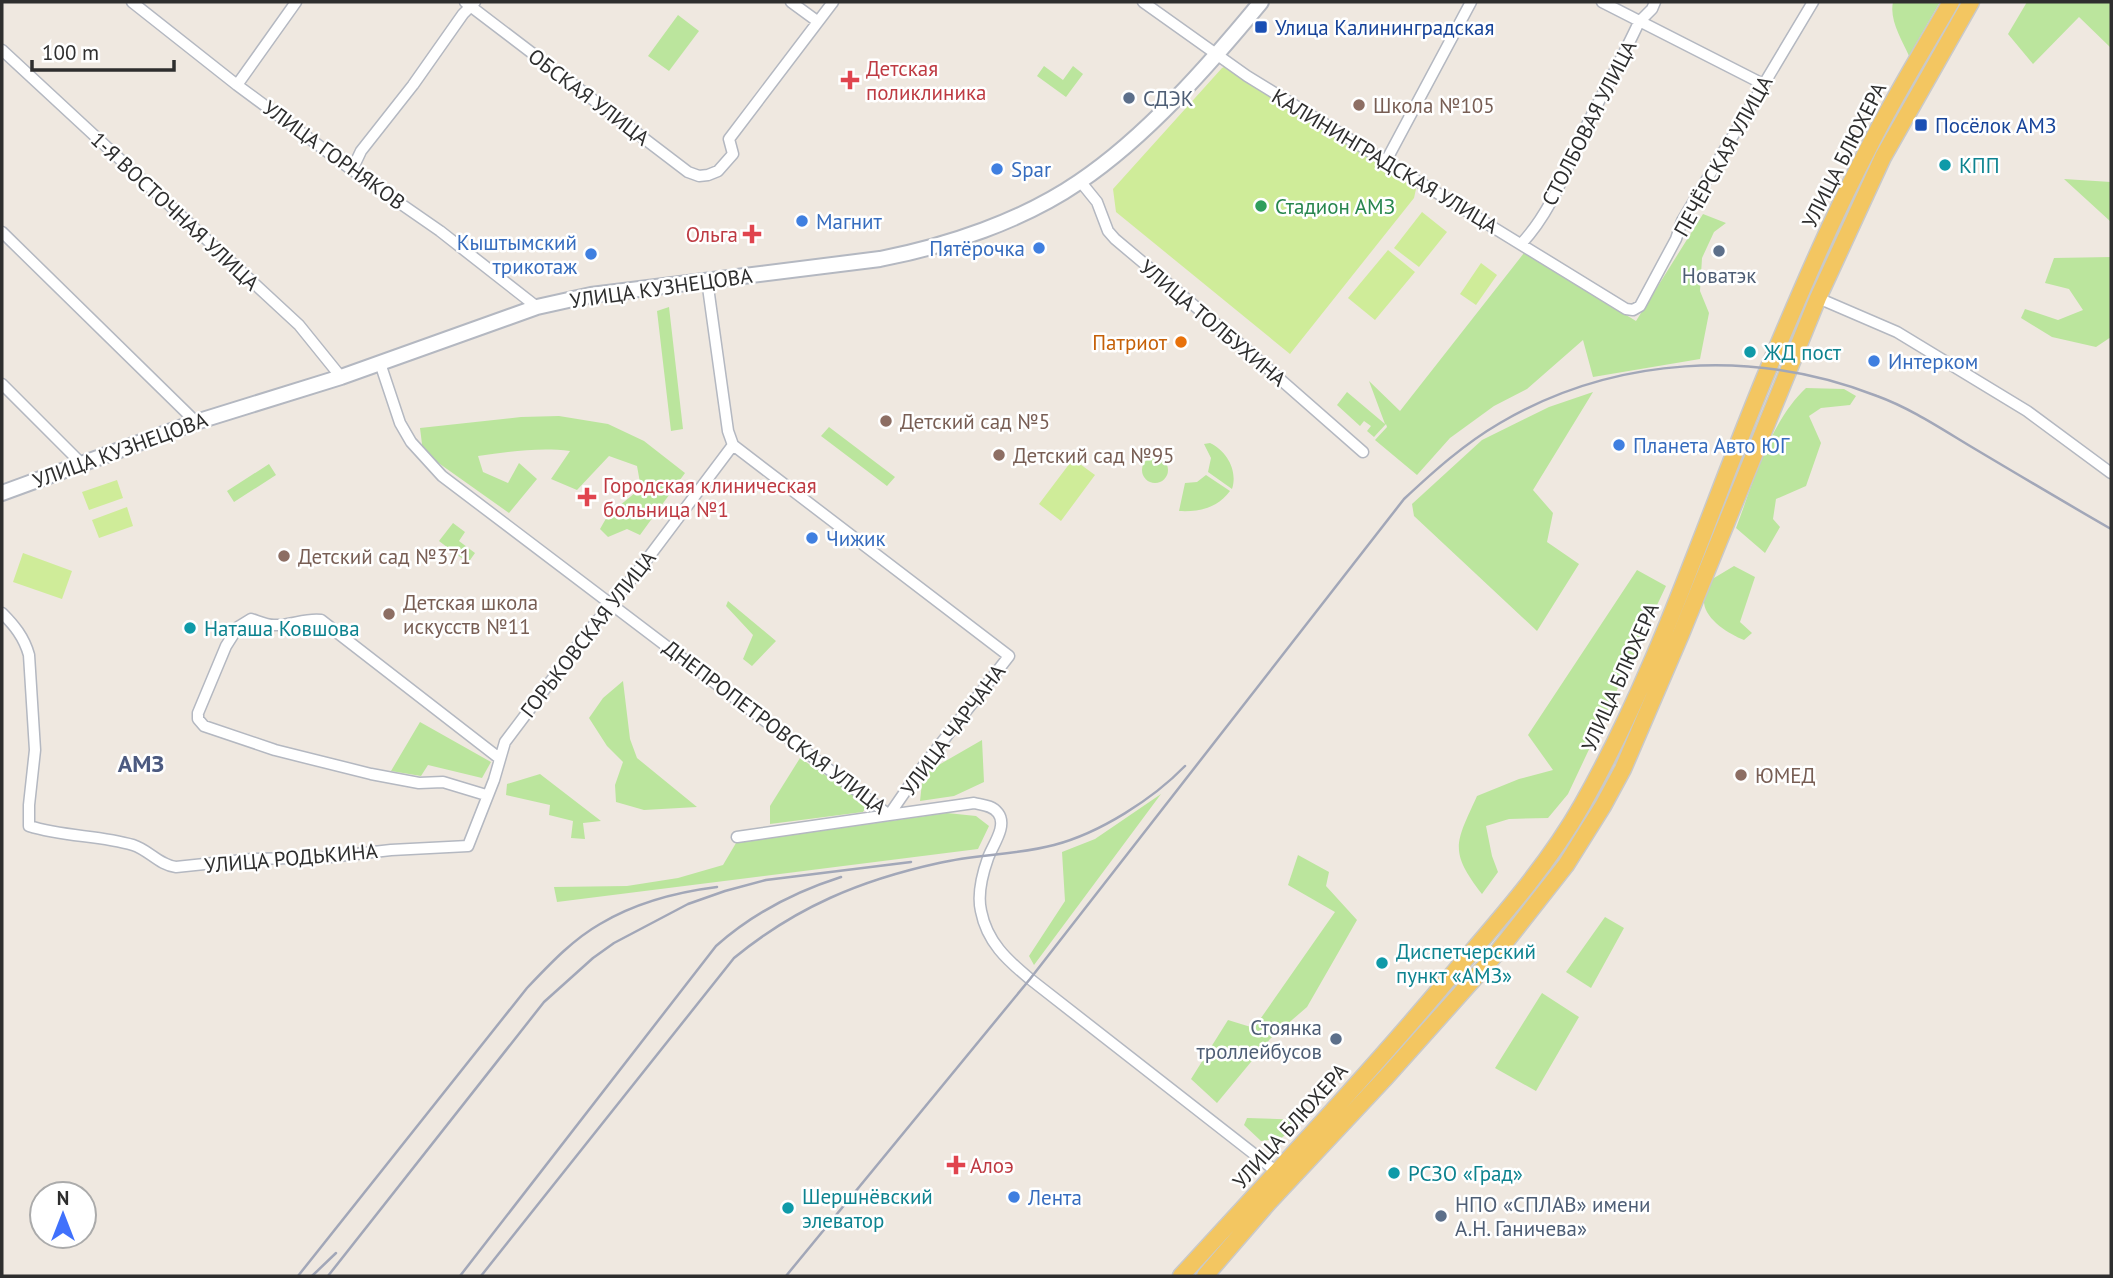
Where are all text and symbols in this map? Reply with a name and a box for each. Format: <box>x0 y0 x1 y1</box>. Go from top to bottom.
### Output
place label: Улица Калининградская <box>1275 14 1494 41</box>
marker: Улица Калининградская <box>1253 19 1269 35</box>
scale bar <box>32 28 173 72</box>
street label: СТОЛБОВАЯ УЛИЦА <box>1536 35 1643 210</box>
text: 100 m <box>42 39 99 66</box>
street label: ОБСКАЯ УЛИЦА <box>523 43 656 152</box>
place label: Детская поликлиника <box>866 55 986 106</box>
marker: Детская поликлиника <box>840 70 860 90</box>
street label: ПЕЧЁРСКАЯ УЛИЦА <box>1668 70 1779 241</box>
street label: УЛИЦА БЛЮХЕРА <box>1796 77 1893 232</box>
street label: КАЛИНИНГРАДСКАЯ УЛИЦА <box>1267 83 1504 240</box>
place label: СДЭК <box>1143 85 1194 112</box>
marker: СДЭК <box>1121 90 1137 106</box>
place label: Школа №105 <box>1373 92 1495 119</box>
street label: УЛИЦА ГОРНЯКОВ <box>257 94 411 216</box>
marker: Школа №105 <box>1351 97 1367 113</box>
place label: Посёлок АМЗ <box>1935 112 2056 139</box>
marker: Посёлок АМЗ <box>1913 117 1929 133</box>
street label: 1-Я ВОСТОЧНАЯ УЛИЦА <box>85 126 265 297</box>
place label: КПП <box>1959 152 2000 179</box>
place label: Spar <box>1011 156 1051 183</box>
marker: КПП <box>1937 157 1953 173</box>
marker: Spar <box>989 161 1005 177</box>
place label: Стадион АМЗ <box>1275 193 1395 220</box>
marker: Стадион АМЗ <box>1253 198 1269 214</box>
place label: Магнит <box>816 208 883 235</box>
marker: Магнит <box>794 213 810 229</box>
place label: Ольга <box>686 221 738 248</box>
marker: Ольга <box>744 226 760 242</box>
place label: Кыштымский трикотаж <box>457 229 577 280</box>
place label: Пятёрочка <box>929 235 1025 262</box>
marker: Пятёрочка <box>1031 240 1047 256</box>
marker: Новатэк <box>1711 243 1727 259</box>
marker: Кыштымский трикотаж <box>583 246 599 262</box>
street label: УЛИЦА ТОЛБУХИНА <box>1134 254 1293 393</box>
street label: УЛИЦА КУЗНЕЦОВА <box>568 262 755 314</box>
place label: Новатэк <box>1682 262 1756 289</box>
place label: Патриот <box>1092 329 1168 356</box>
marker: Патриот <box>1173 334 1189 350</box>
place label: ЖД пост <box>1763 339 1842 366</box>
marker: ЖД пост <box>1742 344 1758 360</box>
place label: Интерком <box>1888 348 1978 375</box>
marker: Интерком <box>1866 353 1882 369</box>
street label: УЛИЦА КУЗНЕЦОВА <box>29 406 212 494</box>
place label: Детский сад №5 <box>900 408 1050 435</box>
marker: Детский сад №5 <box>878 413 894 429</box>
place label: Планета Авто ЮГ <box>1633 432 1790 459</box>
marker: Планета Авто ЮГ <box>1611 437 1627 453</box>
place label: Детский сад №95 <box>1013 442 1175 469</box>
marker: Детский сад №95 <box>991 447 1007 463</box>
place label: Городская клиническая больница №1 <box>603 472 817 523</box>
marker: Городская клиническая больница №1 <box>577 487 597 507</box>
place label: Чижик <box>826 525 886 552</box>
marker: Чижик <box>804 530 820 546</box>
place label: Детский сад №371 <box>298 543 471 570</box>
street label: ГОРЬКОВСКАЯ УЛИЦА <box>514 544 662 723</box>
marker: Детский сад №371 <box>276 548 292 564</box>
place label: Детская школа искусств №11 <box>403 589 538 640</box>
street label: УЛИЦА БЛЮХЕРА <box>1575 598 1665 755</box>
marker: Детская школа искусств №11 <box>381 606 397 622</box>
place label: Наташа Ковшова <box>204 615 360 642</box>
marker: Наташа Ковшова <box>182 620 198 636</box>
street label: ДНЕПРОПЕТРОВСКАЯ УЛИЦА <box>658 634 893 820</box>
street label: УЛИЦА ЧАРЧАНА <box>895 658 1012 801</box>
district label: АМЗ <box>118 748 164 779</box>
place label: ЮМЕД <box>1755 762 1816 789</box>
marker: ЮМЕД <box>1733 767 1749 783</box>
street label: УЛИЦА РОДЬКИНА <box>203 837 380 879</box>
place label: Диспетчерский пункт «АМЗ» <box>1396 938 1536 989</box>
marker: Диспетчерский пункт «АМЗ» <box>1374 955 1390 971</box>
place label: Стоянка троллейбусов <box>1197 1014 1322 1065</box>
marker: Стоянка троллейбусов <box>1328 1031 1344 1047</box>
street label: УЛИЦА БЛЮХЕРА <box>1227 1057 1354 1194</box>
place label: Алоэ <box>970 1152 1014 1179</box>
marker: Алоэ <box>948 1157 964 1173</box>
place label: РСЗО «Град» <box>1408 1160 1523 1187</box>
marker: РСЗО «Град» <box>1386 1165 1402 1181</box>
north arrow <box>28 1180 98 1250</box>
place label: Шершнёвский элеватор <box>802 1183 933 1234</box>
place label: Лента <box>1027 1184 1082 1211</box>
text: N <box>57 1186 69 1210</box>
marker: Лента <box>1006 1189 1022 1205</box>
place label: НПО «СПЛАВ» имени А.Н. Ганичева» <box>1455 1191 1651 1242</box>
marker: Шершнёвский элеватор <box>780 1200 796 1216</box>
marker: НПО «СПЛАВ» имени А.Н. Ганичева» <box>1433 1208 1449 1224</box>

